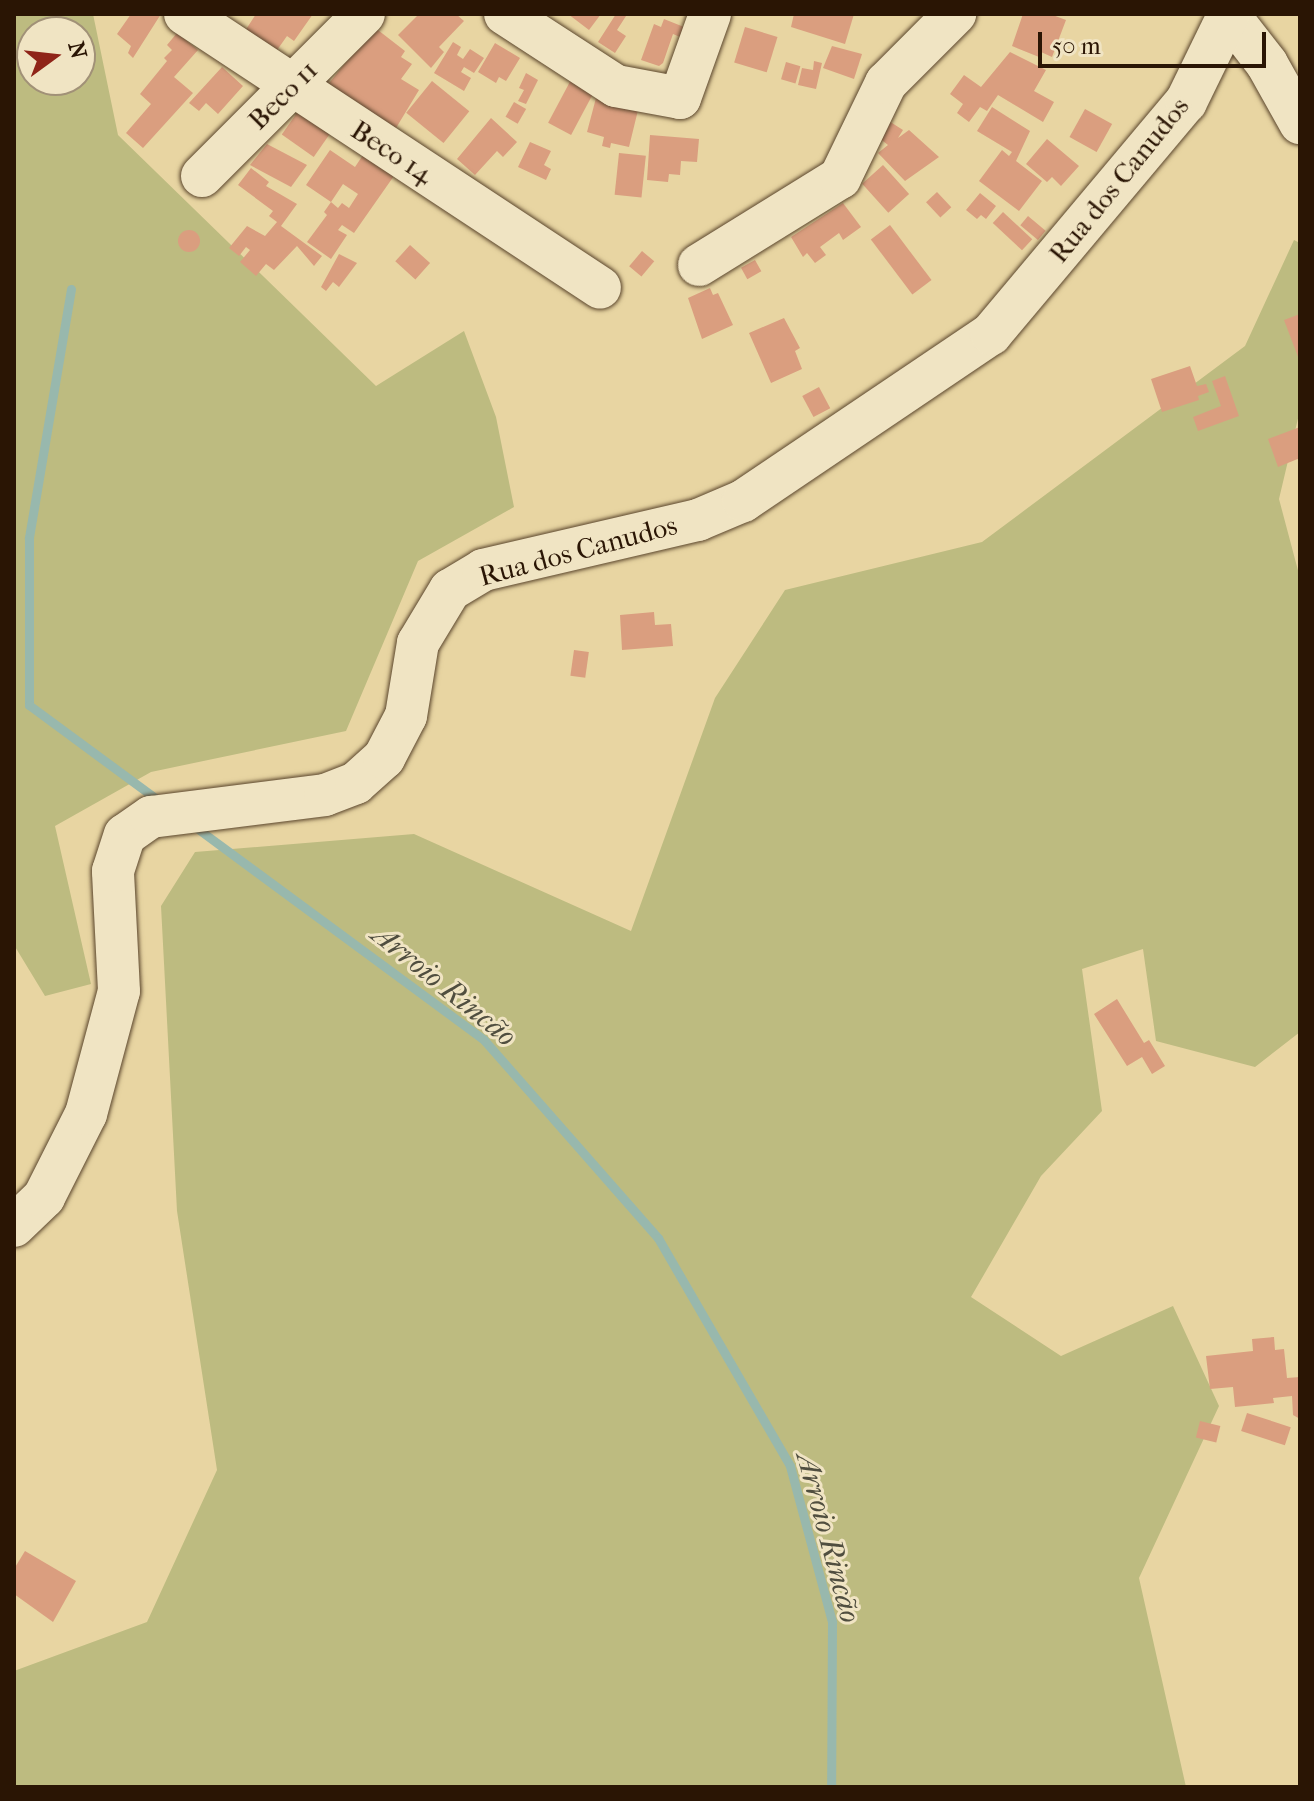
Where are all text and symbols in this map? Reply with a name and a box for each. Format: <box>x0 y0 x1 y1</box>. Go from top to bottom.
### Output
north arrow <box>16 16 96 96</box>
scale bar <box>1042 16 1270 66</box>
text: 50 m <box>1052 32 1101 60</box>
text: N <box>63 39 92 62</box>
street label: Beco 11 <box>241 53 325 137</box>
street label: Rua dos Canudos <box>1042 90 1196 270</box>
street label: Beco 14 <box>345 113 439 191</box>
street label: Rua dos Canudos <box>475 508 681 594</box>
water label: Arroio Rincão <box>365 917 523 1055</box>
water label: Arroio Rincão <box>788 1449 868 1627</box>

